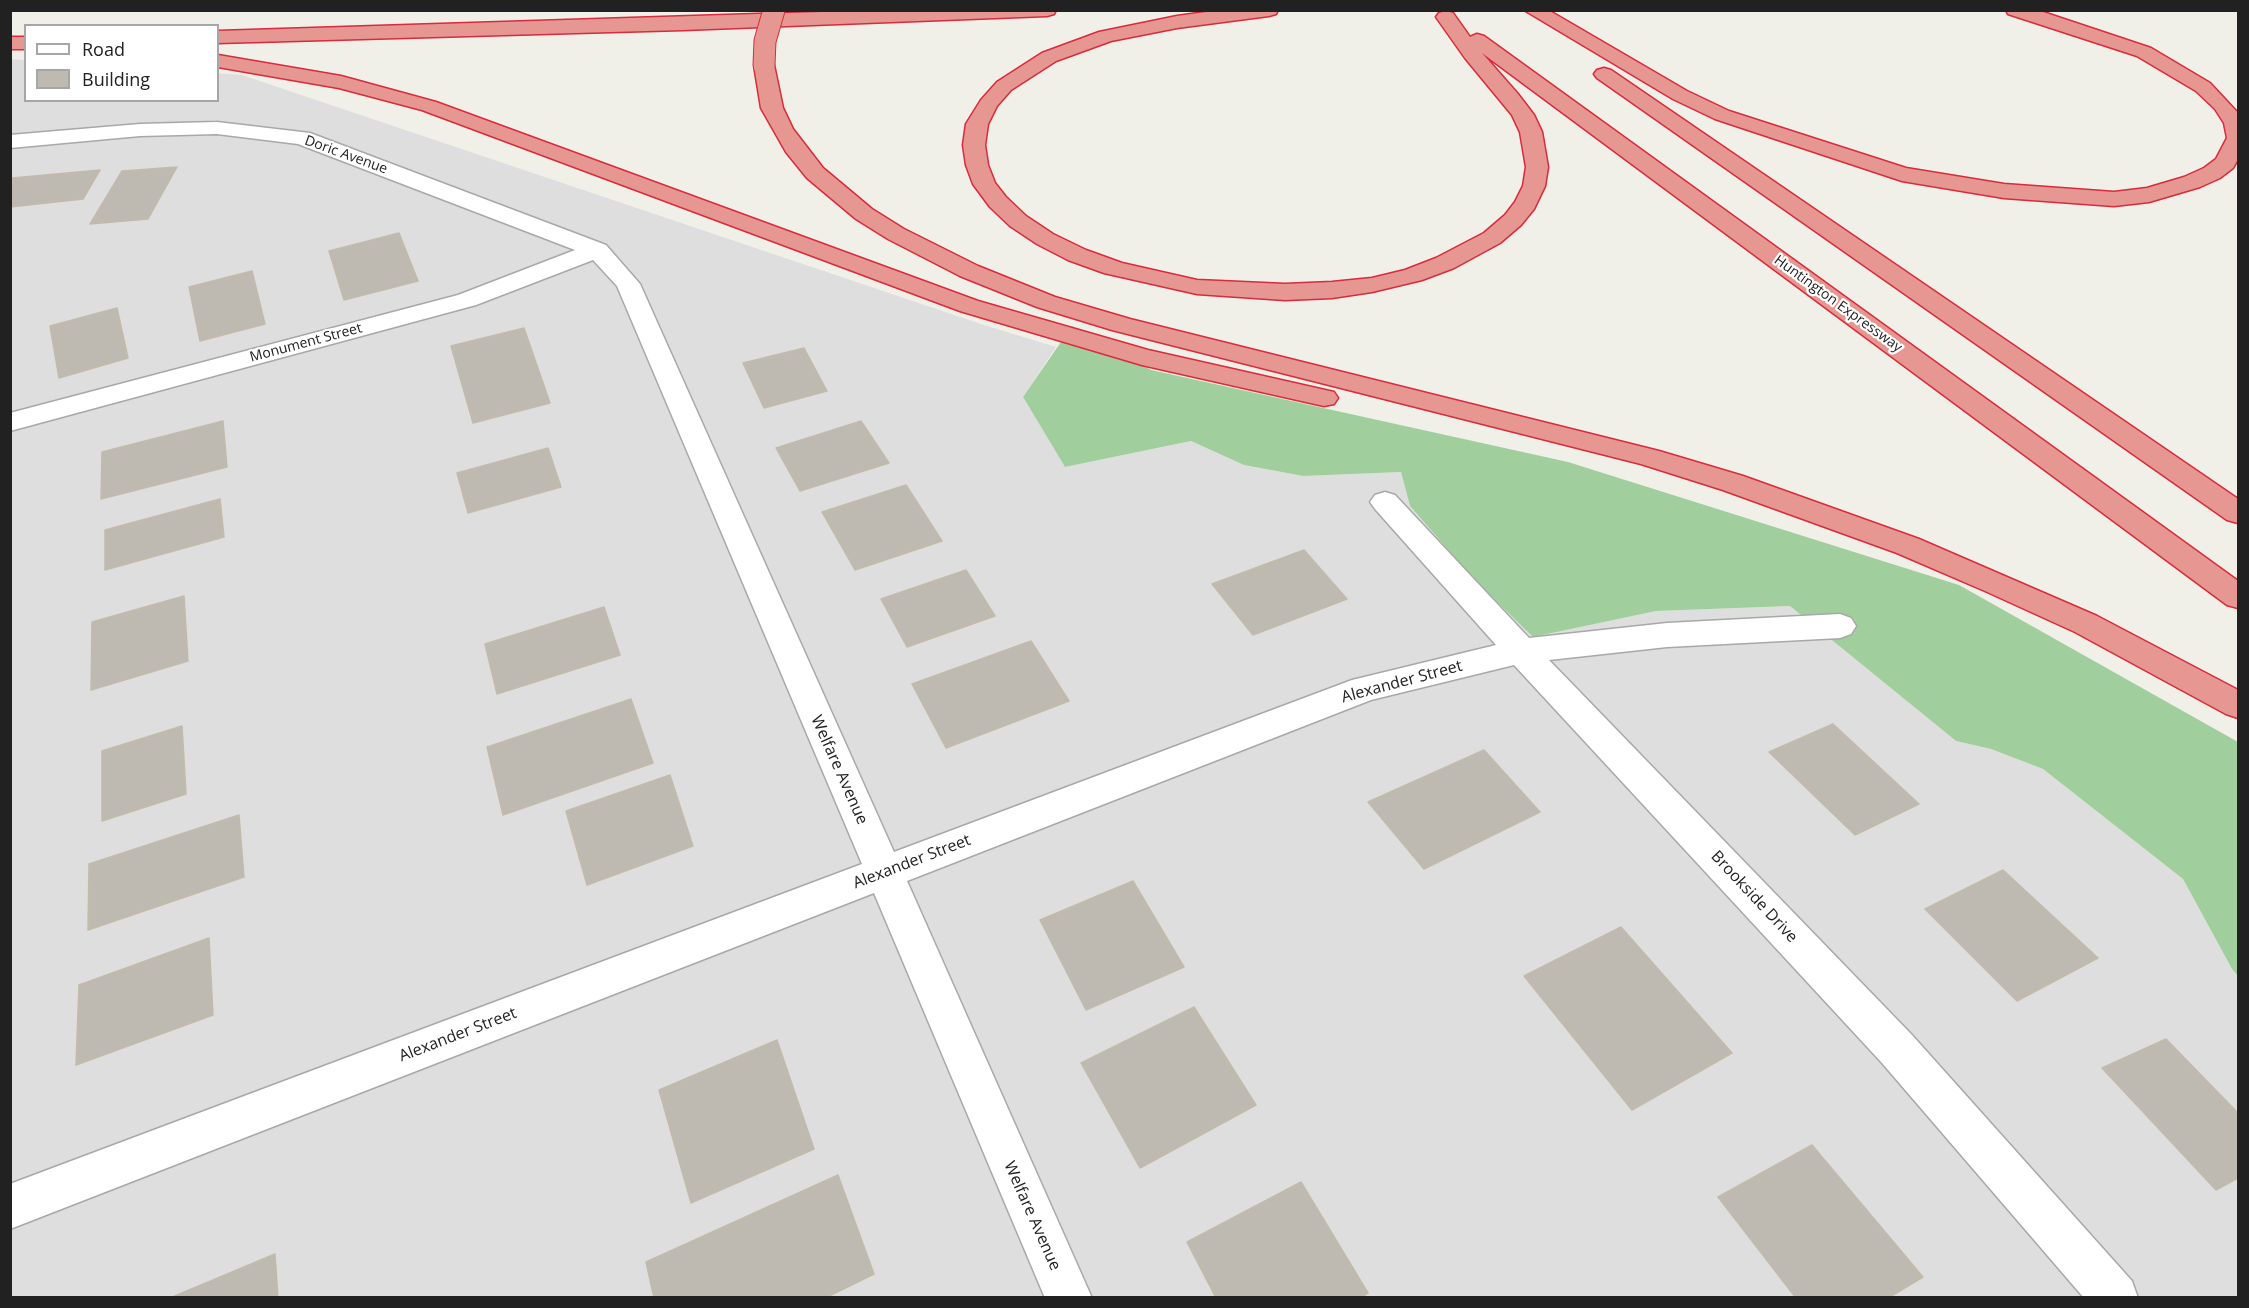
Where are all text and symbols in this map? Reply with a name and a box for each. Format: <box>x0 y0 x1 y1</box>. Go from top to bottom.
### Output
legend <box>24 24 219 102</box>
text: Road <box>82 37 125 61</box>
text: Building <box>82 67 150 91</box>
street label: Doric Avenue <box>302 132 390 178</box>
street label: Huntington Expressway <box>1771 252 1905 356</box>
street label: Monument Street <box>248 320 364 366</box>
street label: Alexander Street <box>1339 657 1465 707</box>
street label: Welfare Avenue <box>806 712 872 828</box>
street label: Alexander Street <box>851 831 973 893</box>
street label: Brookside Drive <box>1707 847 1801 947</box>
street label: Alexander Street <box>397 1004 519 1066</box>
street label: Welfare Avenue <box>999 1158 1065 1274</box>

